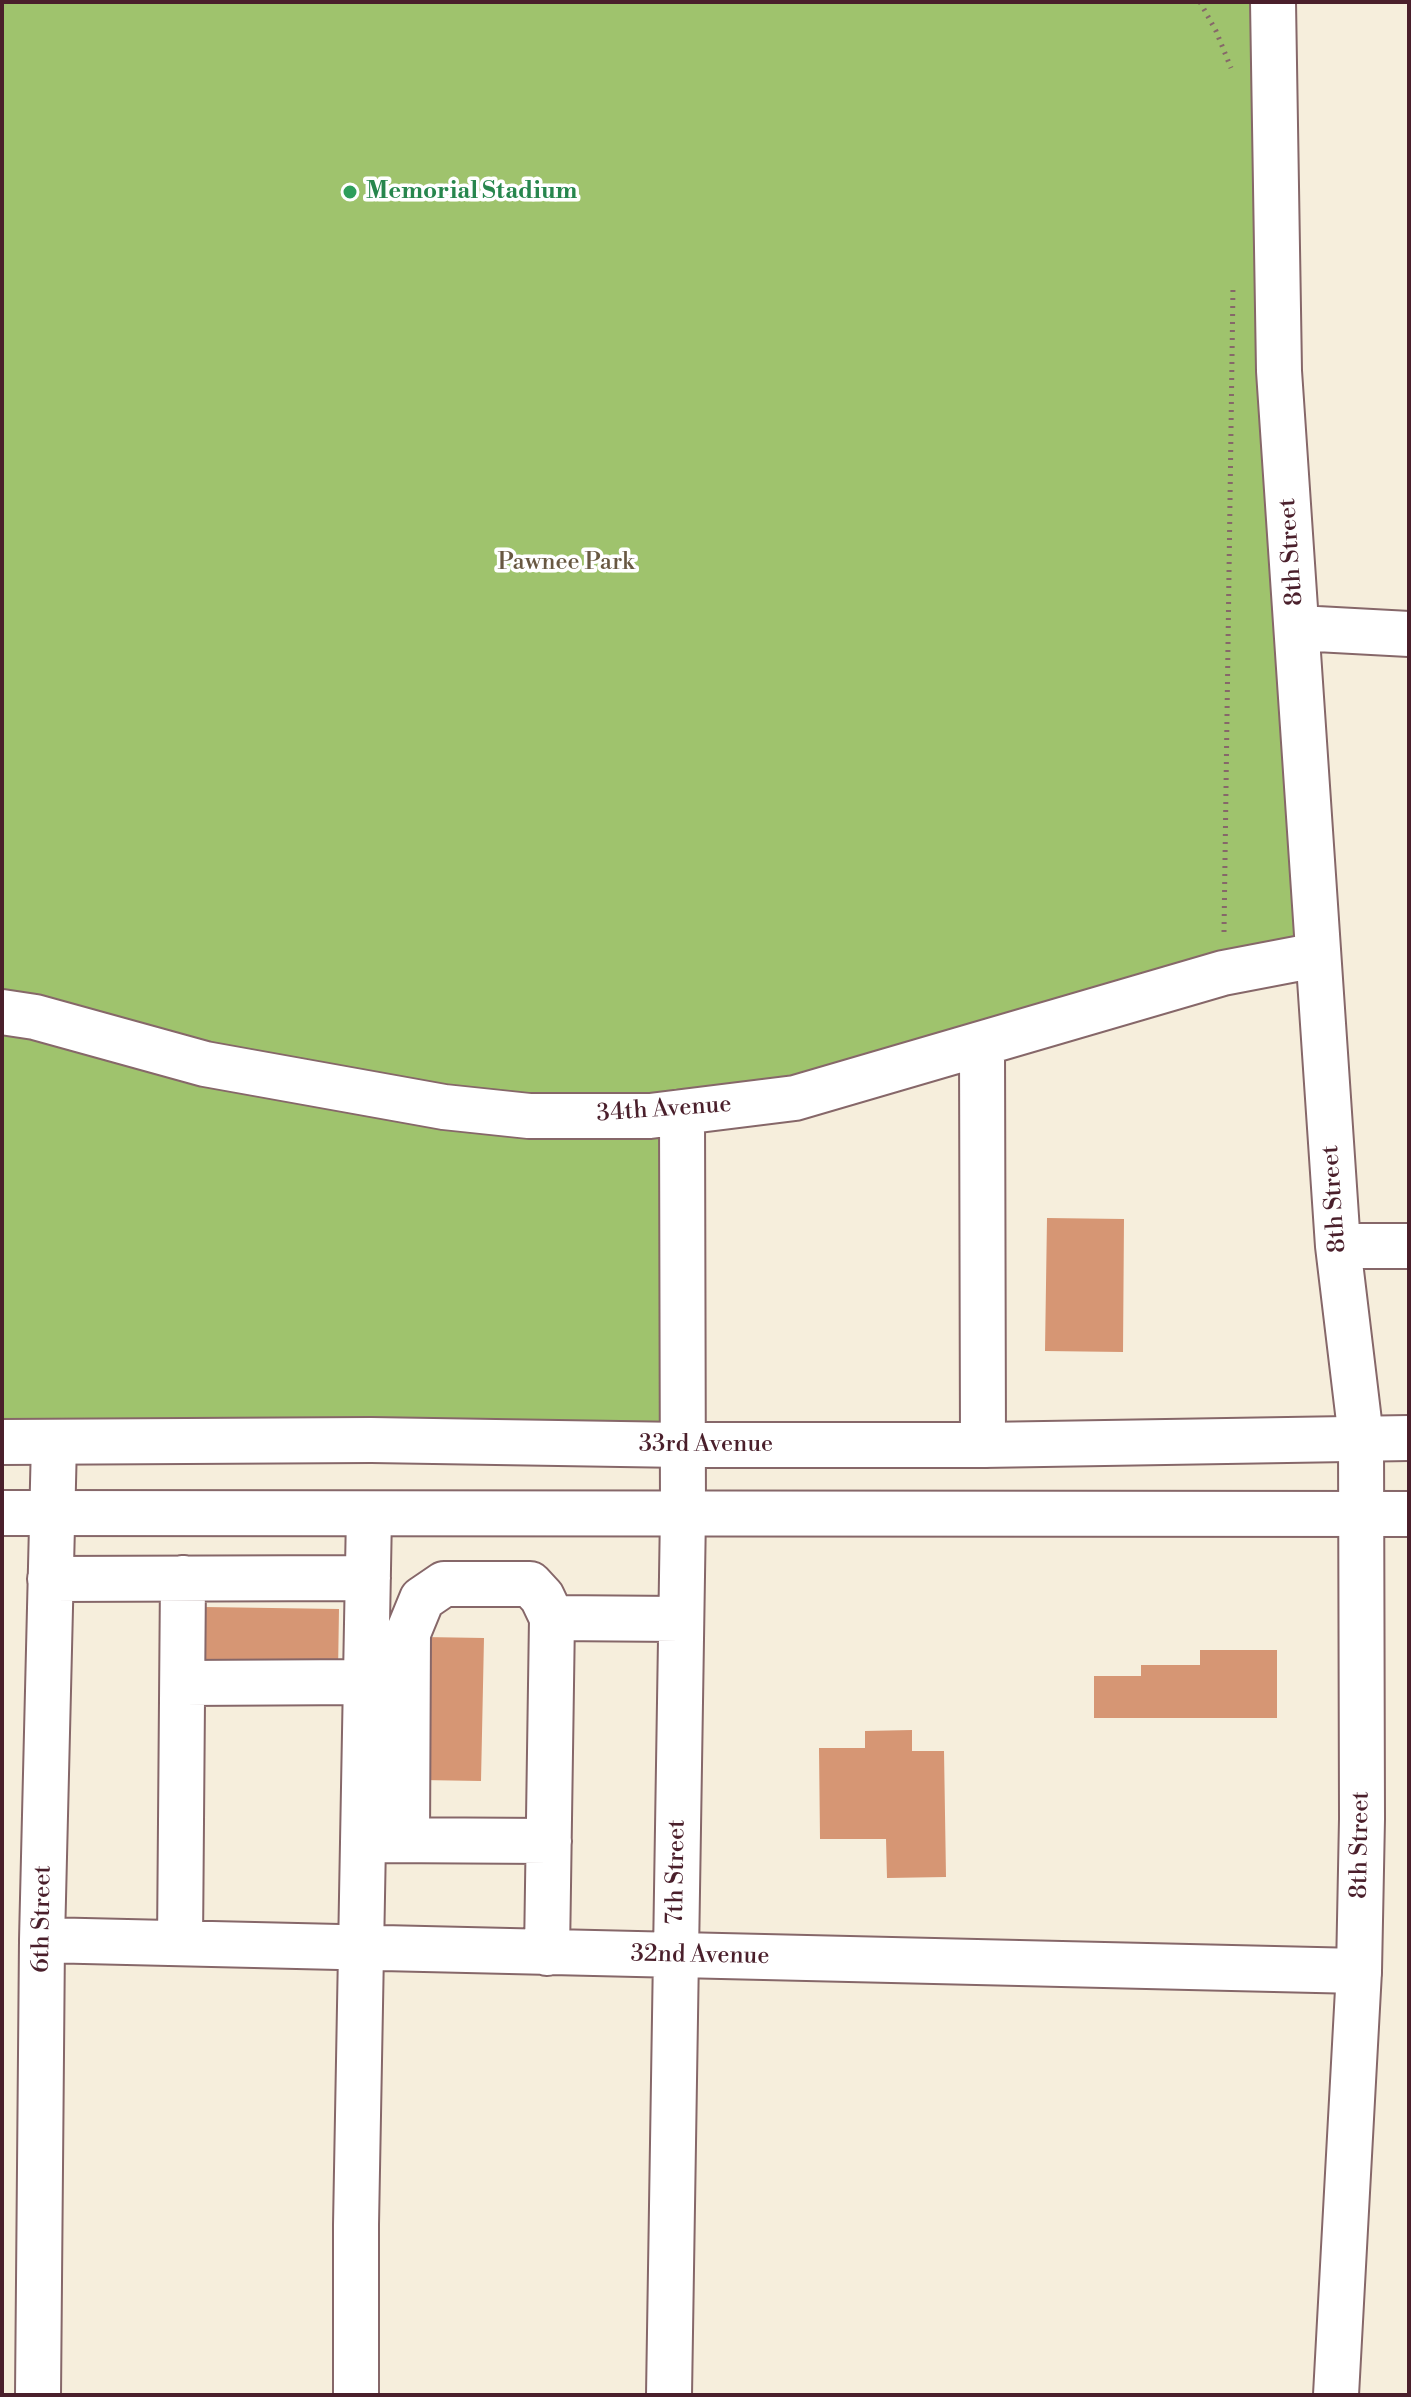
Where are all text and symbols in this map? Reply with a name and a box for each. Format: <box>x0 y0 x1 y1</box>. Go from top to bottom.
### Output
place label: Memorial Stadium <box>366 178 577 206</box>
marker: Memorial Stadium <box>341 183 359 201</box>
street label: 8th Street <box>1274 497 1310 607</box>
park label: Pawnee Park <box>497 549 635 577</box>
street label: 34th Avenue <box>596 1091 732 1129</box>
street label: 8th Street <box>1317 1144 1353 1254</box>
street label: 33rd Avenue <box>639 1431 773 1459</box>
street label: 8th Street <box>1346 1791 1376 1899</box>
street label: 7th Street <box>662 1819 692 1925</box>
street label: 6th Street <box>28 1865 58 1973</box>
street label: 32nd Avenue <box>630 1940 770 1972</box>

